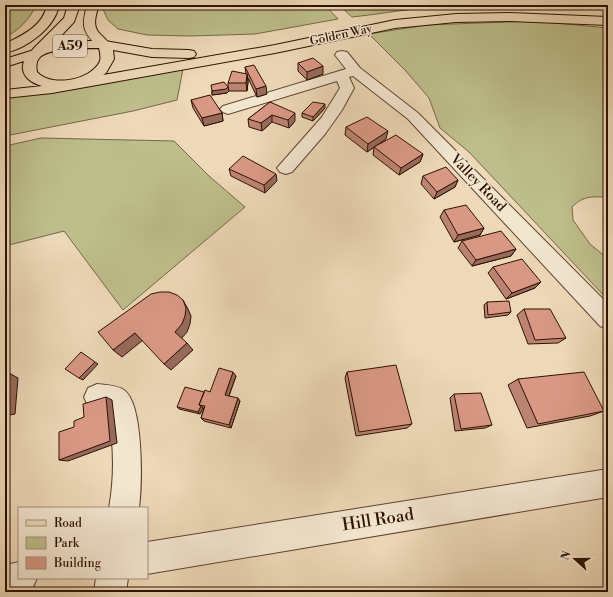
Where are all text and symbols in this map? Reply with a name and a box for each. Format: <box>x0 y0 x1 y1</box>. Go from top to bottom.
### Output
street label: Golden Way <box>308 21 374 49</box>
road number: A59 <box>53 35 87 57</box>
street label: Valley Road <box>445 150 510 216</box>
street label: Hill Road <box>341 503 416 537</box>
legend <box>18 507 148 579</box>
text: Road <box>54 516 82 531</box>
text: Park <box>54 536 80 551</box>
north arrow <box>555 539 595 579</box>
text: N <box>559 549 575 562</box>
text: Building <box>53 556 102 571</box>

